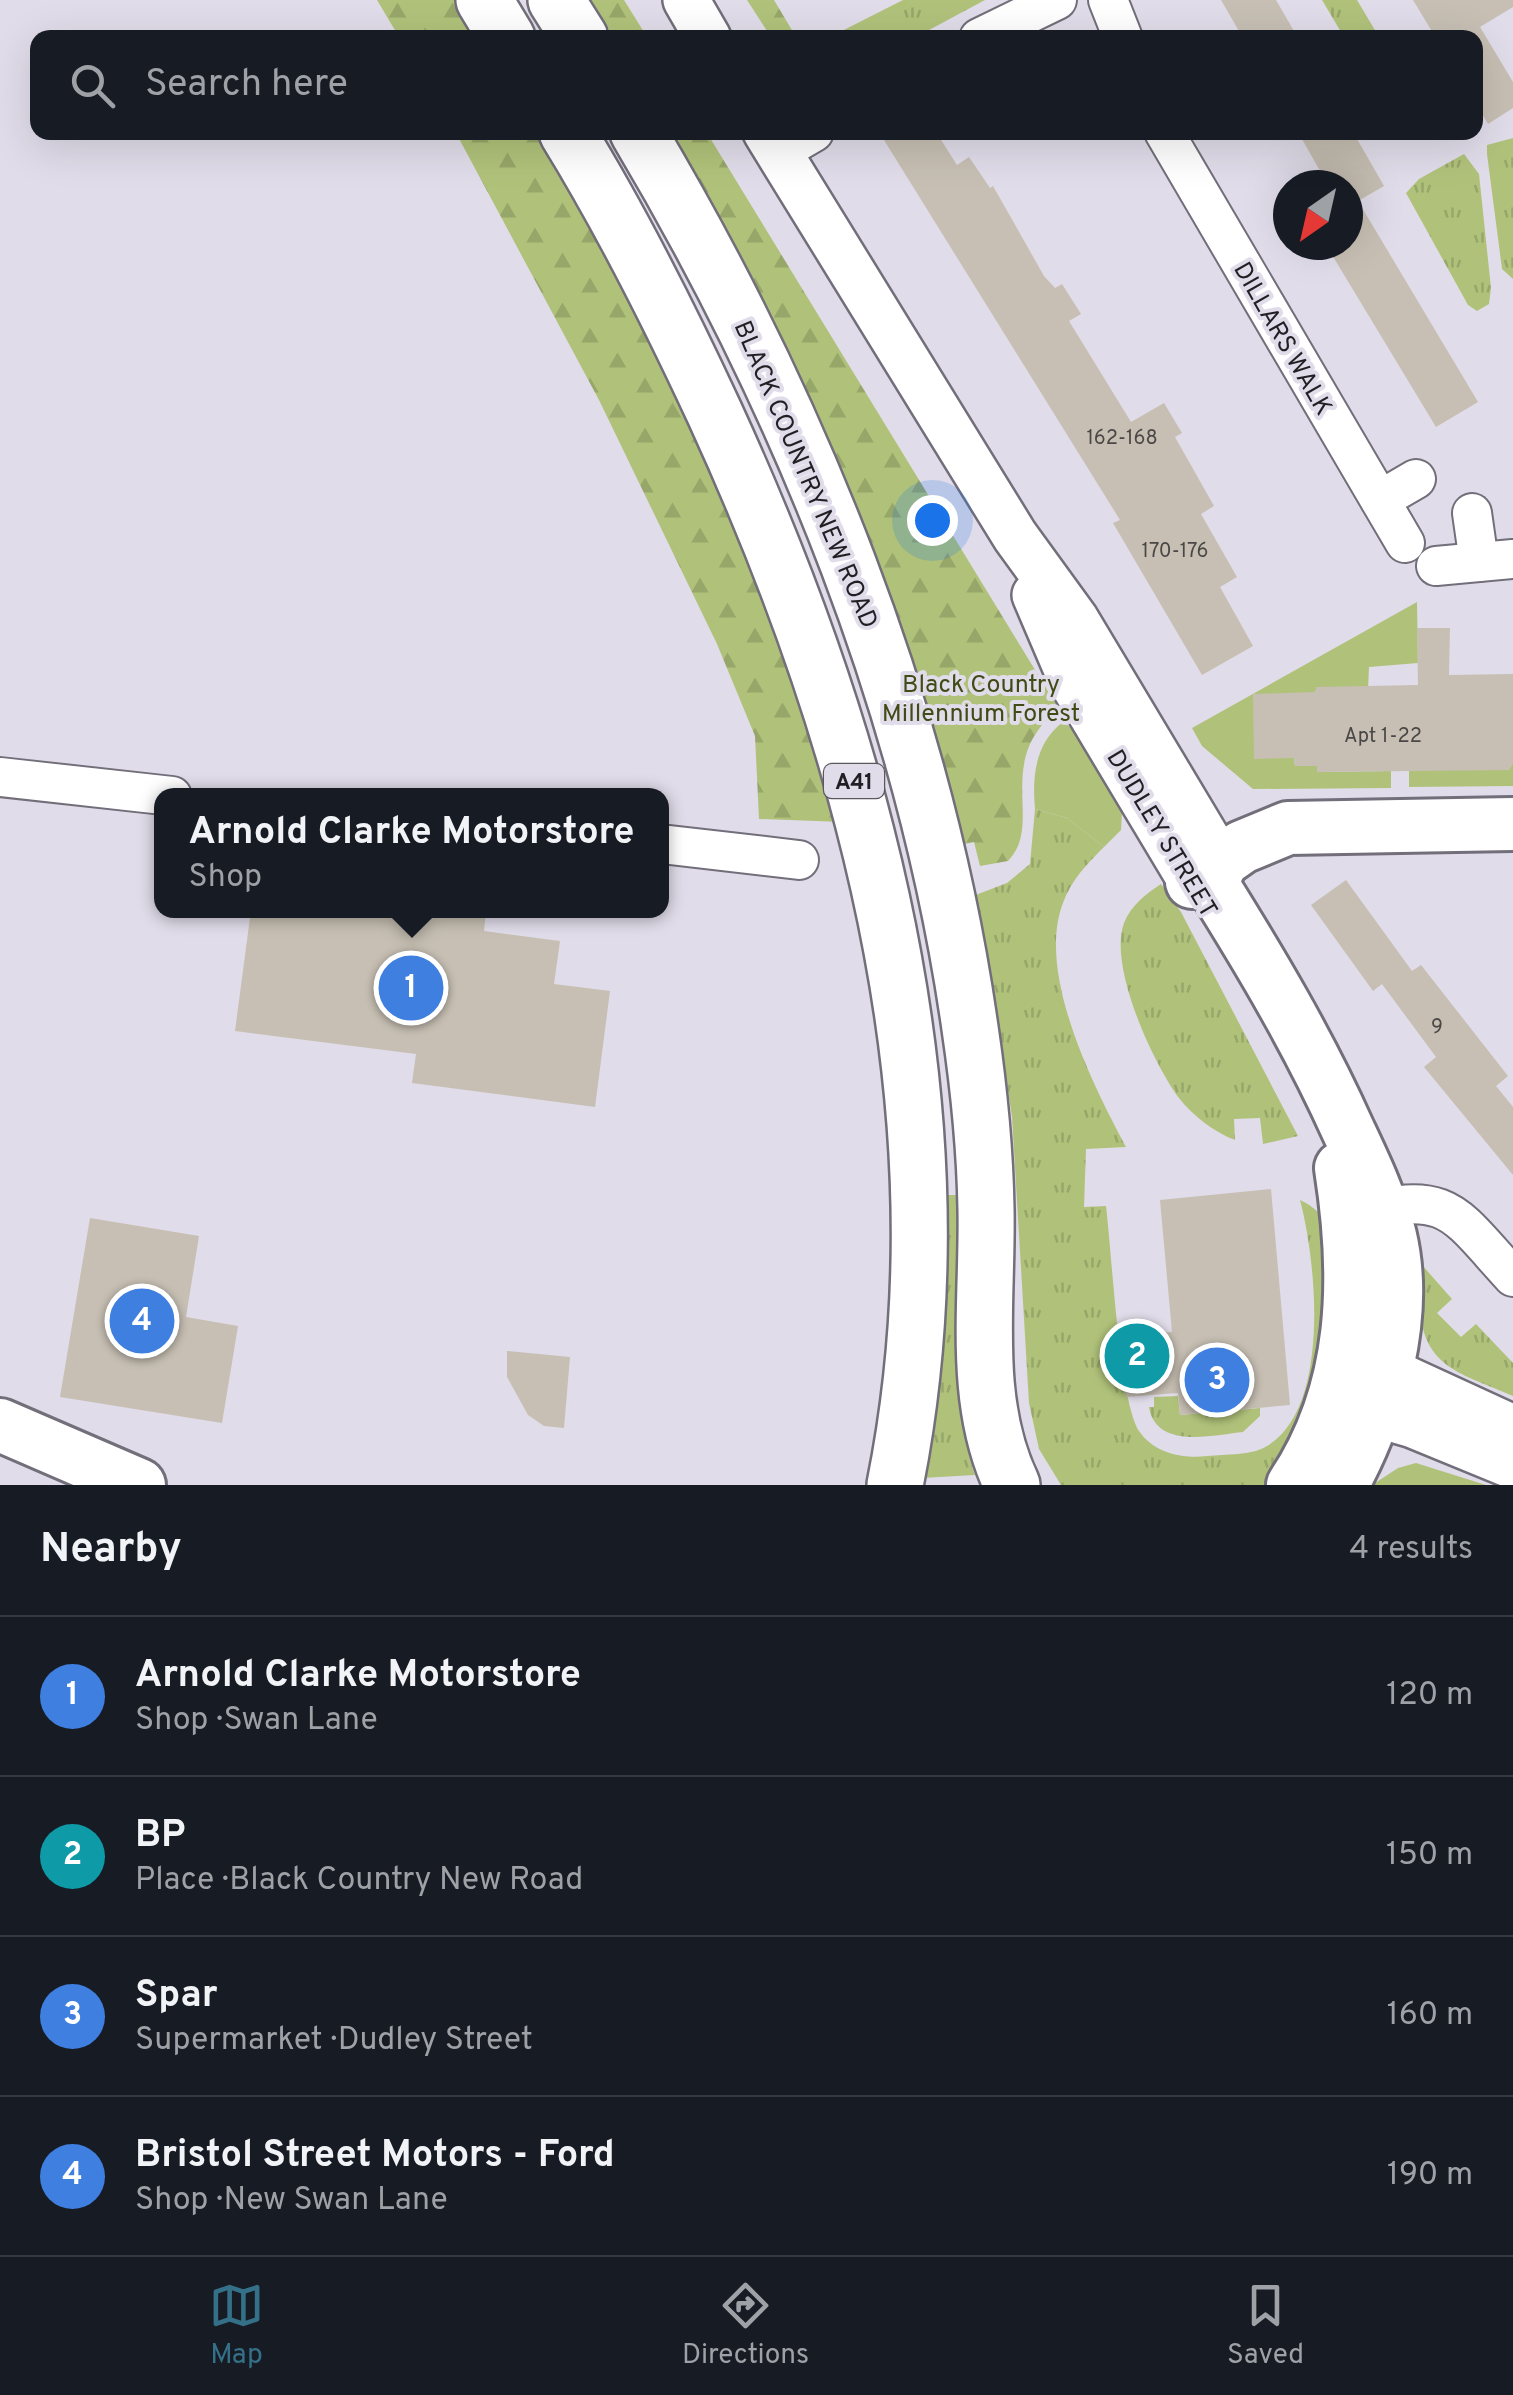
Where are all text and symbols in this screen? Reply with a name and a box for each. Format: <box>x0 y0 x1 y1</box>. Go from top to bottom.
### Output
search box <box>30 30 1483 140</box>
icon: search <box>65 58 120 113</box>
text: Search here <box>145 61 348 110</box>
north arrow <box>1273 170 1363 260</box>
street label: DILLARS WALK <box>1225 257 1338 422</box>
street label: BLACK COUNTRY NEW ROAD <box>725 316 884 634</box>
house number: 162-168 <box>1086 426 1158 452</box>
your location <box>907 495 958 546</box>
house number: 170-176 <box>1142 539 1208 565</box>
park label: Black Country Millennium Forest <box>882 670 1080 731</box>
house number: Apt 1-22 <box>1344 724 1422 750</box>
street label: DUDLEY STREET <box>1098 745 1223 924</box>
road number: A41 <box>824 764 884 798</box>
popup <box>154 788 669 918</box>
text: Arnold Clarke Motorstore <box>189 809 634 858</box>
text: Shop <box>189 858 262 898</box>
pin: 1 <box>378 950 444 1026</box>
house number: 9 <box>1431 1015 1443 1041</box>
pin: 4 <box>110 1284 174 1358</box>
pin: 2 <box>1104 1318 1170 1394</box>
pin: 3 <box>1184 1342 1250 1418</box>
text: Nearby <box>40 1524 182 1577</box>
text: 4 results <box>1349 1530 1473 1570</box>
text: Arnold Clarke Motorstore <box>135 1652 581 1701</box>
text: 1 <box>66 1676 79 1716</box>
text: 120 m <box>1386 1676 1473 1716</box>
text: Shop · Swan Lane <box>135 1701 378 1741</box>
text: BP <box>135 1812 185 1861</box>
text: 2 <box>63 1836 82 1876</box>
text: 150 m <box>1386 1836 1473 1876</box>
text: Place · Black Country New Road <box>135 1861 583 1901</box>
text: Spar <box>135 1972 218 2021</box>
text: 3 <box>63 1996 82 2036</box>
text: 160 m <box>1387 1996 1473 2036</box>
text: Supermarket · Dudley Street <box>135 2021 533 2061</box>
text: Bristol Street Motors - Ford <box>135 2132 615 2181</box>
text: 4 <box>62 2156 83 2196</box>
text: 190 m <box>1387 2156 1473 2196</box>
text: Shop · New Swan Lane <box>135 2181 448 2221</box>
tab: Map <box>209 2278 264 2374</box>
tab: Directions <box>682 2278 809 2374</box>
tab: Saved <box>1227 2278 1304 2374</box>

